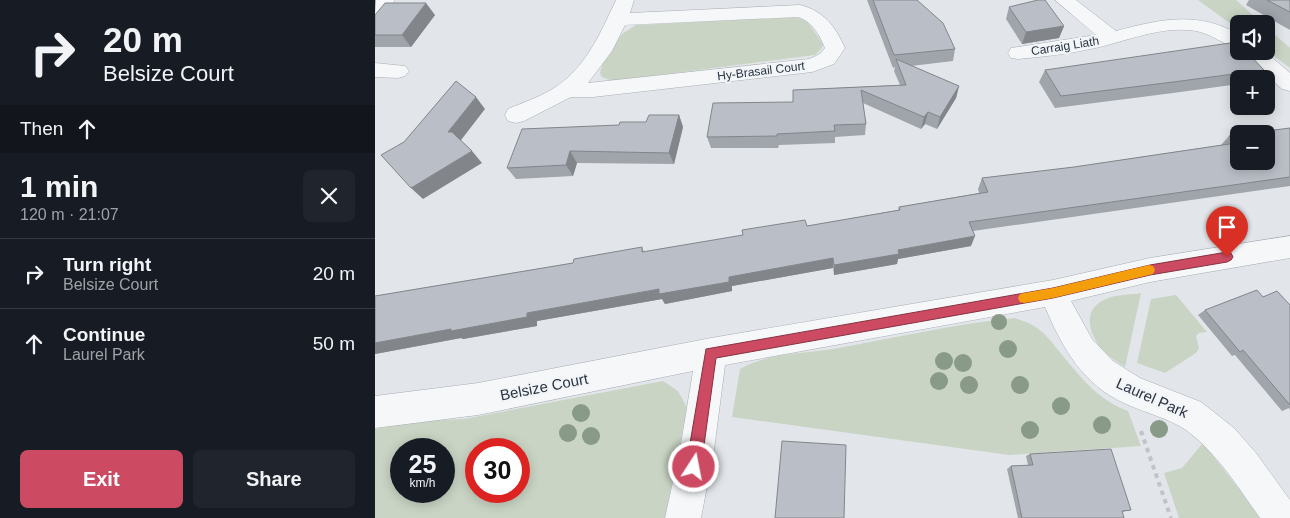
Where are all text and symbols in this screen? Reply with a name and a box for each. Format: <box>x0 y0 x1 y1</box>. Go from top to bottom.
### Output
map controls <box>1230 15 1275 170</box>
button: sound <box>1230 15 1275 60</box>
icon: right <box>20 20 85 85</box>
text: 20 m <box>103 20 183 59</box>
street label: Carraig Liath <box>1030 34 1100 58</box>
street label: Hy-Brasail Court <box>716 59 806 83</box>
text: Belsize Court <box>103 61 234 86</box>
button: + <box>1230 70 1275 115</box>
icon: ahead <box>73 115 101 143</box>
text: Then <box>20 118 63 139</box>
button: − <box>1230 125 1275 170</box>
text: 1 min <box>20 170 98 203</box>
button: close <box>303 170 355 222</box>
text: 120 m · 21:07 <box>20 206 119 223</box>
pin <box>1206 206 1248 257</box>
icon: arrive <box>1213 213 1241 241</box>
text: Turn right <box>63 254 151 275</box>
icon: right <box>20 260 48 288</box>
text: 20 m <box>313 263 355 284</box>
text: Belsize Court <box>63 276 158 293</box>
text: Continue <box>63 324 145 345</box>
icon: ahead <box>20 330 48 358</box>
text: 50 m <box>313 333 355 354</box>
text: Laurel Park <box>63 346 145 363</box>
street label: Belsize Court <box>499 369 590 403</box>
street label: Laurel Park <box>1114 374 1191 421</box>
speed limit sign: 30 <box>465 438 530 503</box>
position arrow <box>667 440 719 492</box>
button: Exit <box>20 450 183 508</box>
button: Share <box>193 450 355 508</box>
text: 25 <box>409 450 436 478</box>
text: km/h <box>409 476 436 490</box>

